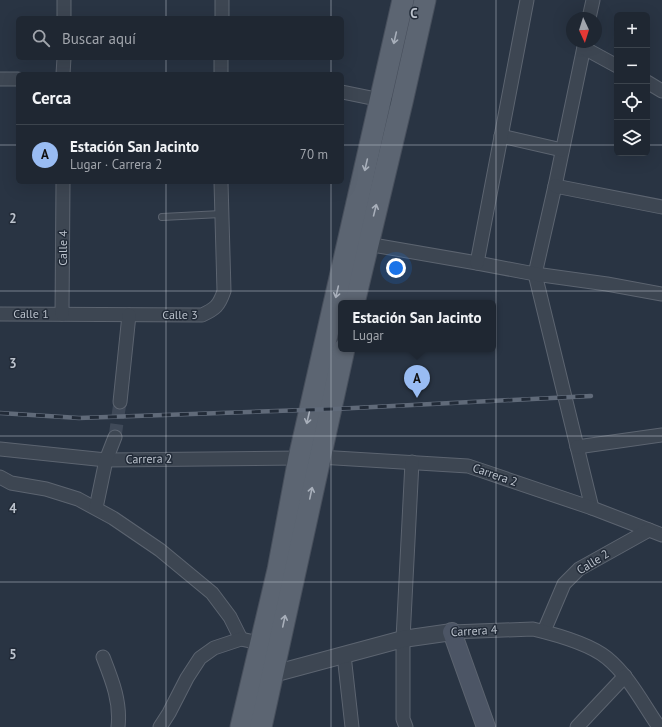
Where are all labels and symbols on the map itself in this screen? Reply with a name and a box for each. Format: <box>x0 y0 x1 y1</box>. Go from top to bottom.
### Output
text: C <box>410 5 418 22</box>
north arrow <box>566 12 602 48</box>
one-way arrow <box>390 31 398 44</box>
one-way arrow <box>362 158 370 171</box>
one-way arrow <box>372 204 380 217</box>
text: 2 <box>9 210 17 227</box>
street label: Calle 4 <box>55 230 70 266</box>
your location <box>386 258 406 278</box>
one-way arrow <box>333 285 341 298</box>
street label: Calle 1 <box>13 306 49 321</box>
street label: Calle 3 <box>162 307 198 322</box>
text: 3 <box>9 355 17 372</box>
pin: A <box>404 365 430 398</box>
one-way arrow <box>304 412 312 425</box>
street label: Carrera 2 <box>126 451 172 466</box>
street label: Carrera 2 <box>471 460 520 489</box>
one-way arrow <box>308 487 316 500</box>
text: 4 <box>9 500 17 517</box>
street label: Calle 2 <box>574 546 612 577</box>
one-way arrow <box>281 614 289 627</box>
street label: Carrera 4 <box>450 622 498 639</box>
text: 5 <box>9 646 17 663</box>

